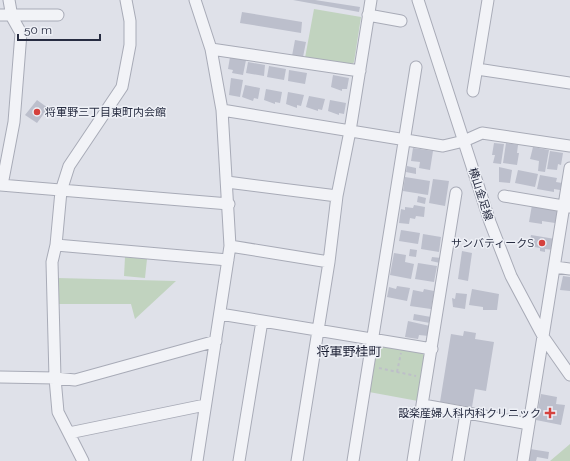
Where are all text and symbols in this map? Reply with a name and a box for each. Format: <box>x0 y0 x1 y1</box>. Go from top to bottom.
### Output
scale bar <box>18 16 100 42</box>
text: 50 m <box>24 23 52 37</box>
place label: 将軍野三丁目東町内会館 <box>45 106 166 119</box>
marker: 将軍野三丁目東町内会館 <box>32 107 42 117</box>
street label: 横山金足線 <box>466 166 495 222</box>
place label: サンバティークS <box>451 237 534 250</box>
marker: サンバティークS <box>537 238 547 248</box>
district label: 将軍野桂町 <box>316 344 382 359</box>
place label: 設楽産婦人科内科クリニック <box>398 407 541 420</box>
marker: 設楽産婦人科内科クリニック <box>544 407 556 419</box>

